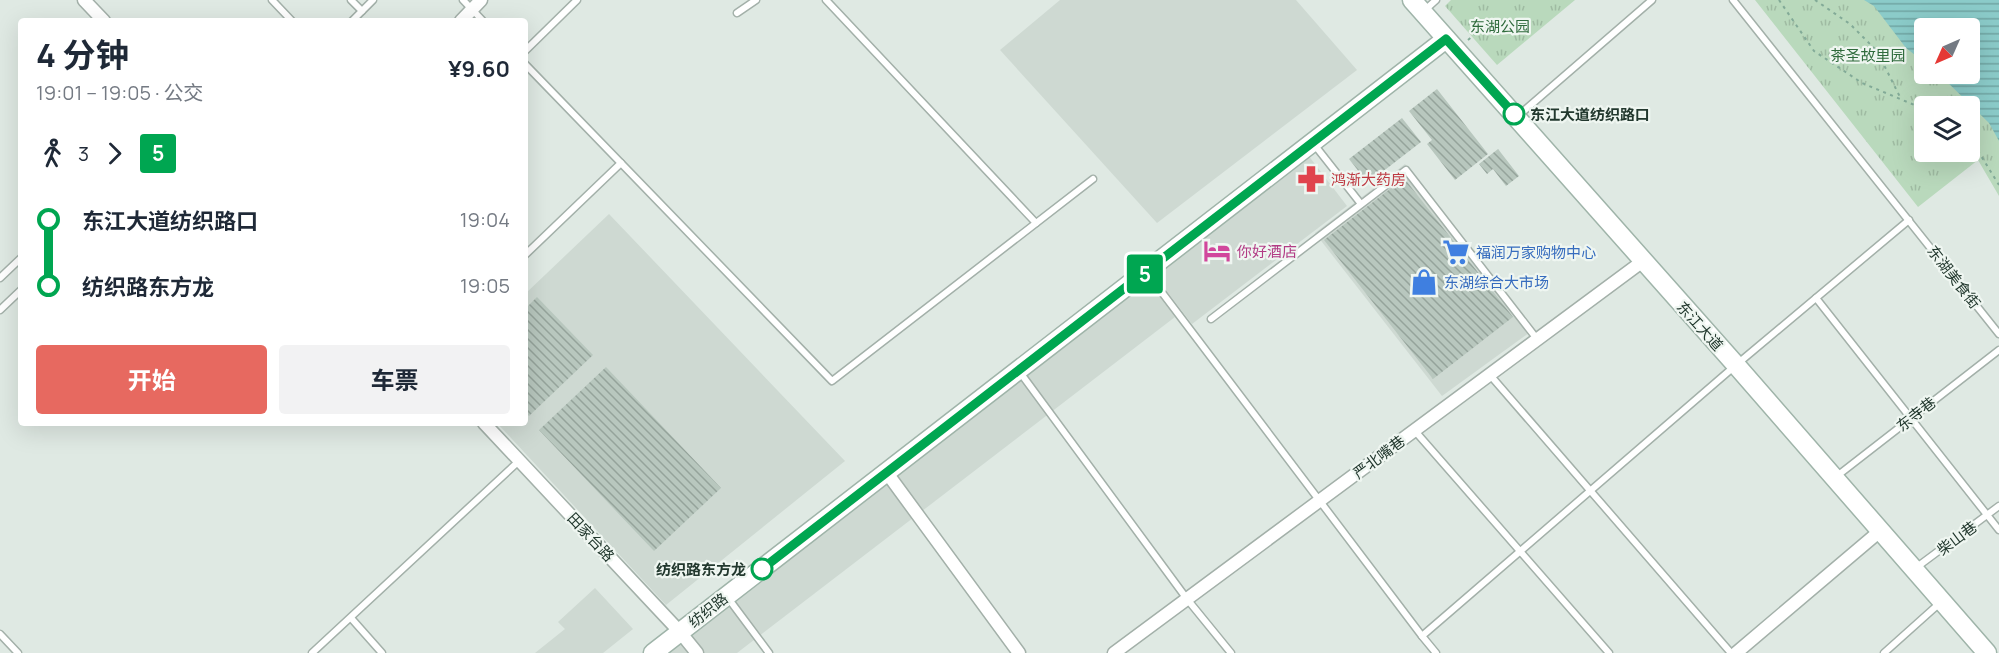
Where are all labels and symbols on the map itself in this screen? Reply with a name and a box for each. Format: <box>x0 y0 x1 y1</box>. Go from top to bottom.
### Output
park label: 东湖公园 <box>1470 16 1530 37</box>
north arrow <box>1914 18 1980 84</box>
park label: 茶圣故里园 <box>1830 45 1906 66</box>
marker: 东江大道纺织路口 <box>1503 103 1525 125</box>
place label: 东江大道纺织路口 <box>1530 104 1650 125</box>
pharmacy icon: 鸿渐大药房 <box>1296 164 1326 194</box>
place label: 鸿渐大药房 <box>1331 169 1406 190</box>
hotel icon: 你好酒店 <box>1202 236 1232 266</box>
supermarket icon: 福润万家购物中心 <box>1441 237 1471 267</box>
place label: 你好酒店 <box>1237 241 1297 262</box>
street label: 东湖美食街 <box>1923 241 1985 313</box>
place label: 福润万家购物中心 <box>1476 242 1596 263</box>
line badge: 5 <box>1126 254 1164 294</box>
shop icon: 东湖综合大市场 <box>1409 267 1439 297</box>
place label: 东湖综合大市场 <box>1444 272 1549 293</box>
street label: 东江大道 <box>1672 297 1728 355</box>
street label: 东寺巷 <box>1892 392 1940 436</box>
street label: 严北嘴巷 <box>1349 431 1409 483</box>
street label: 田家台路 <box>563 508 619 566</box>
street label: 柴山巷 <box>1933 516 1981 560</box>
marker: 纺织路东方龙 <box>751 558 773 580</box>
place label: 纺织路东方龙 <box>656 559 746 580</box>
street label: 纺织路 <box>684 588 732 632</box>

